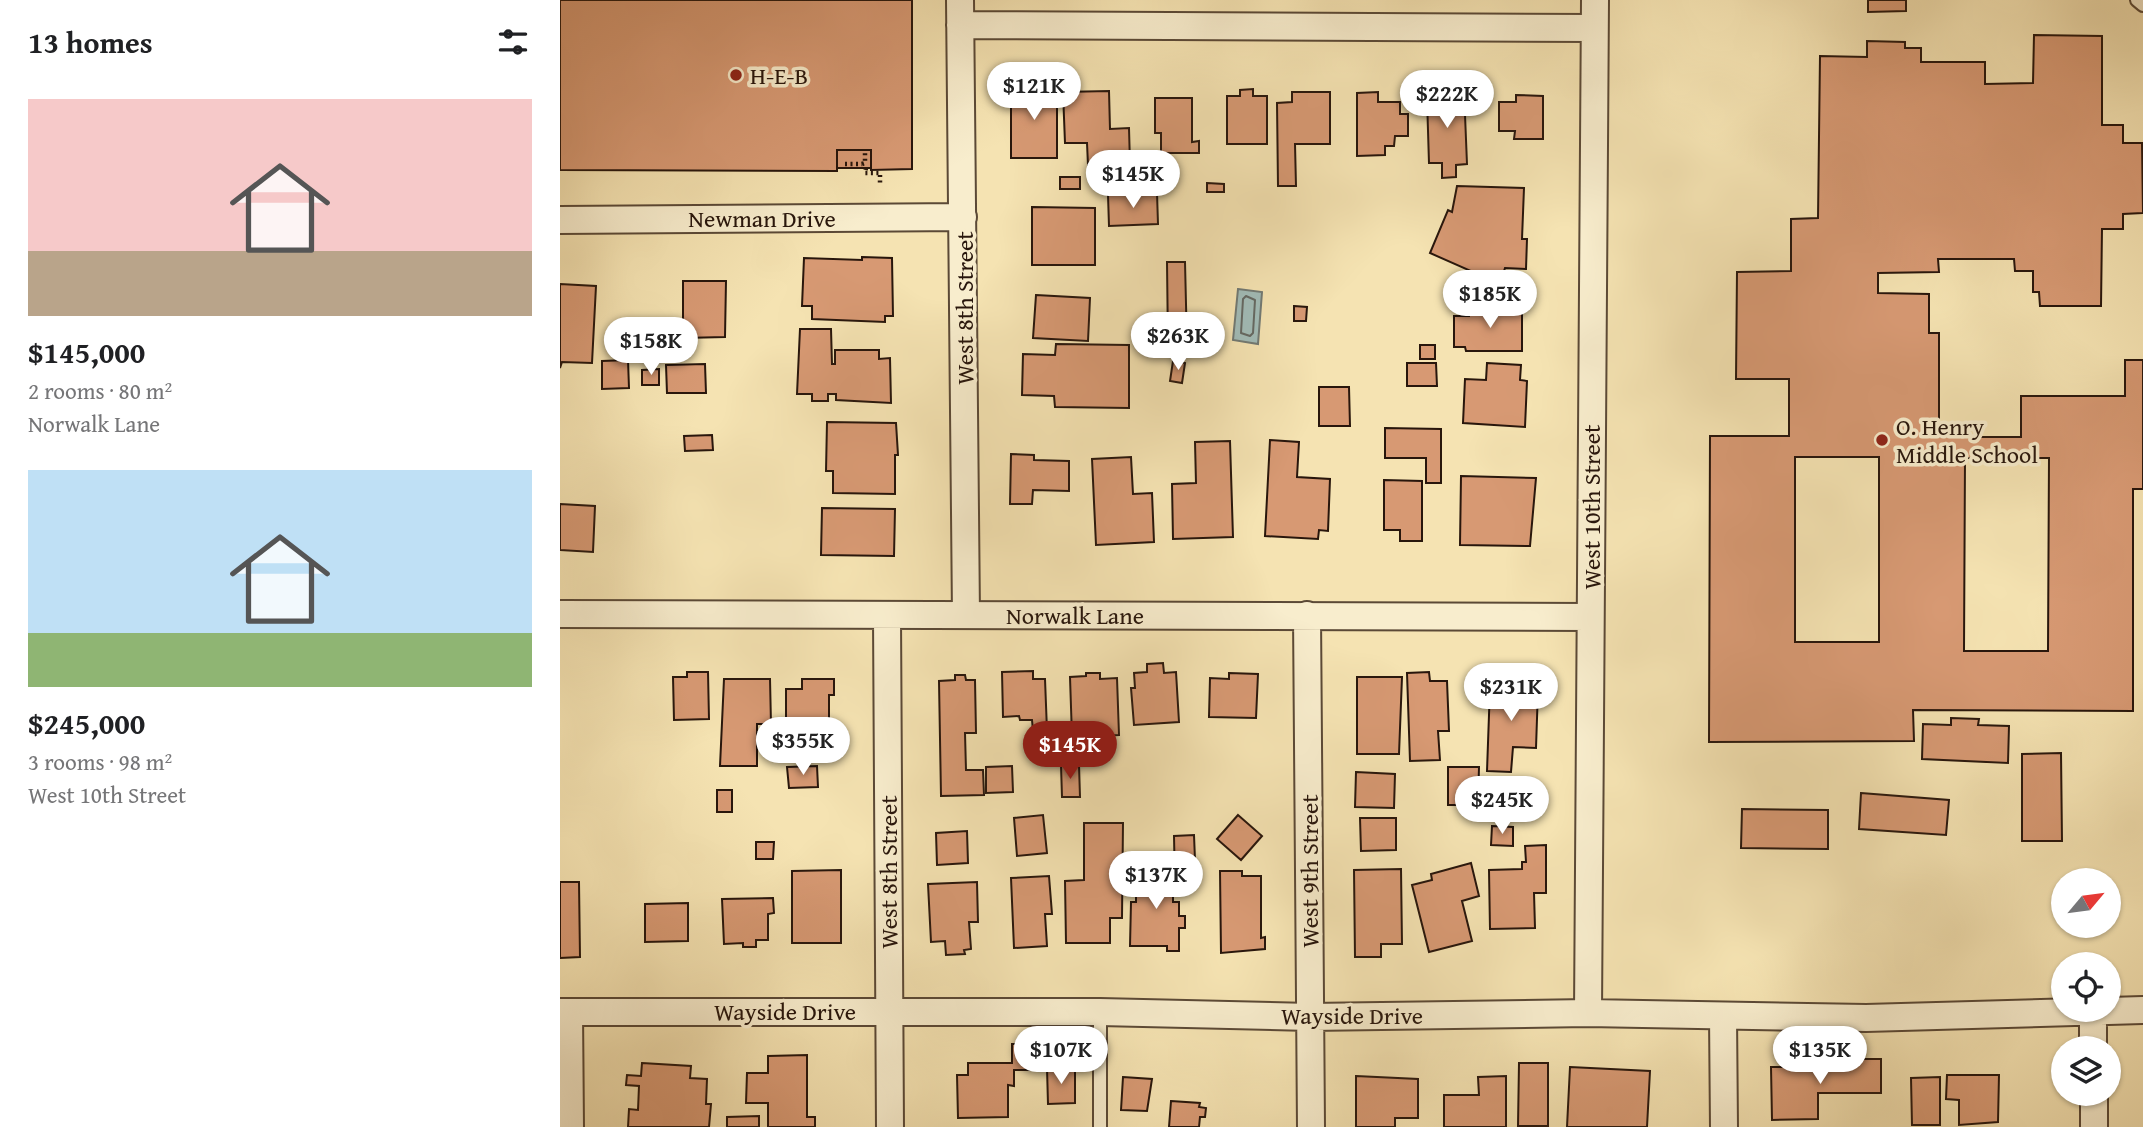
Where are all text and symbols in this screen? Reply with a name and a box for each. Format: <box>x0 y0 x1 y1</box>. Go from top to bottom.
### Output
text: 13 homes <box>28 20 153 64</box>
icon: filters <box>494 23 532 61</box>
place label: H-E-B <box>750 58 808 93</box>
pin: $121K <box>985 62 1083 122</box>
marker: H-E-B <box>728 67 744 83</box>
text: $121K <box>1003 68 1065 101</box>
pin: $222K <box>1398 71 1496 130</box>
text: $222K <box>1416 76 1478 109</box>
icon: home <box>217 145 343 271</box>
pin: $145K <box>1084 150 1182 210</box>
text: $145K <box>1102 156 1164 189</box>
street label: Newman Drive <box>688 201 836 236</box>
street label: West 8th Street <box>947 231 982 385</box>
pin: $185K <box>1441 270 1539 330</box>
text: $185K <box>1459 276 1521 309</box>
pin: $263K <box>1129 312 1227 372</box>
pin: $158K <box>602 318 700 377</box>
text: $263K <box>1147 318 1209 351</box>
text: $158K <box>620 323 682 356</box>
text: $145,000 <box>28 330 145 374</box>
text: 2 rooms · 80 m² <box>28 374 172 407</box>
text: Norwalk Lane <box>28 407 160 440</box>
place label: O. Henry Middle School <box>1896 409 2038 472</box>
street label: West 10th Street <box>1574 424 1609 590</box>
marker: O. Henry Middle School <box>1874 432 1890 448</box>
icon: home <box>217 516 343 642</box>
street label: Norwalk Lane <box>1006 598 1144 633</box>
pin: $231K <box>1462 664 1560 723</box>
text: $231K <box>1480 669 1542 702</box>
text: $245,000 <box>28 701 145 745</box>
pin: $355K <box>754 718 852 777</box>
pin: $145K <box>1021 722 1119 781</box>
text: $355K <box>772 723 834 756</box>
text: $145K <box>1039 727 1101 760</box>
text: 3 rooms · 98 m² <box>28 745 172 778</box>
pin: $245K <box>1453 776 1551 836</box>
text: West 10th Street <box>28 778 186 811</box>
text: $245K <box>1471 782 1533 815</box>
street label: West 9th Street <box>1292 794 1327 948</box>
street label: West 8th Street <box>871 795 906 949</box>
pin: $137K <box>1107 852 1205 911</box>
text: $137K <box>1125 857 1187 890</box>
north arrow <box>2051 868 2121 938</box>
map controls <box>2051 868 2121 1106</box>
button: locate <box>2051 952 2121 1022</box>
street label: Wayside Drive <box>714 994 856 1029</box>
street label: Wayside Drive <box>1281 998 1423 1033</box>
pin: $107K <box>1012 1026 1110 1086</box>
pin: $135K <box>1771 1026 1869 1086</box>
text: $107K <box>1030 1032 1092 1065</box>
text: $135K <box>1789 1032 1851 1065</box>
button: layers <box>2051 1036 2121 1106</box>

